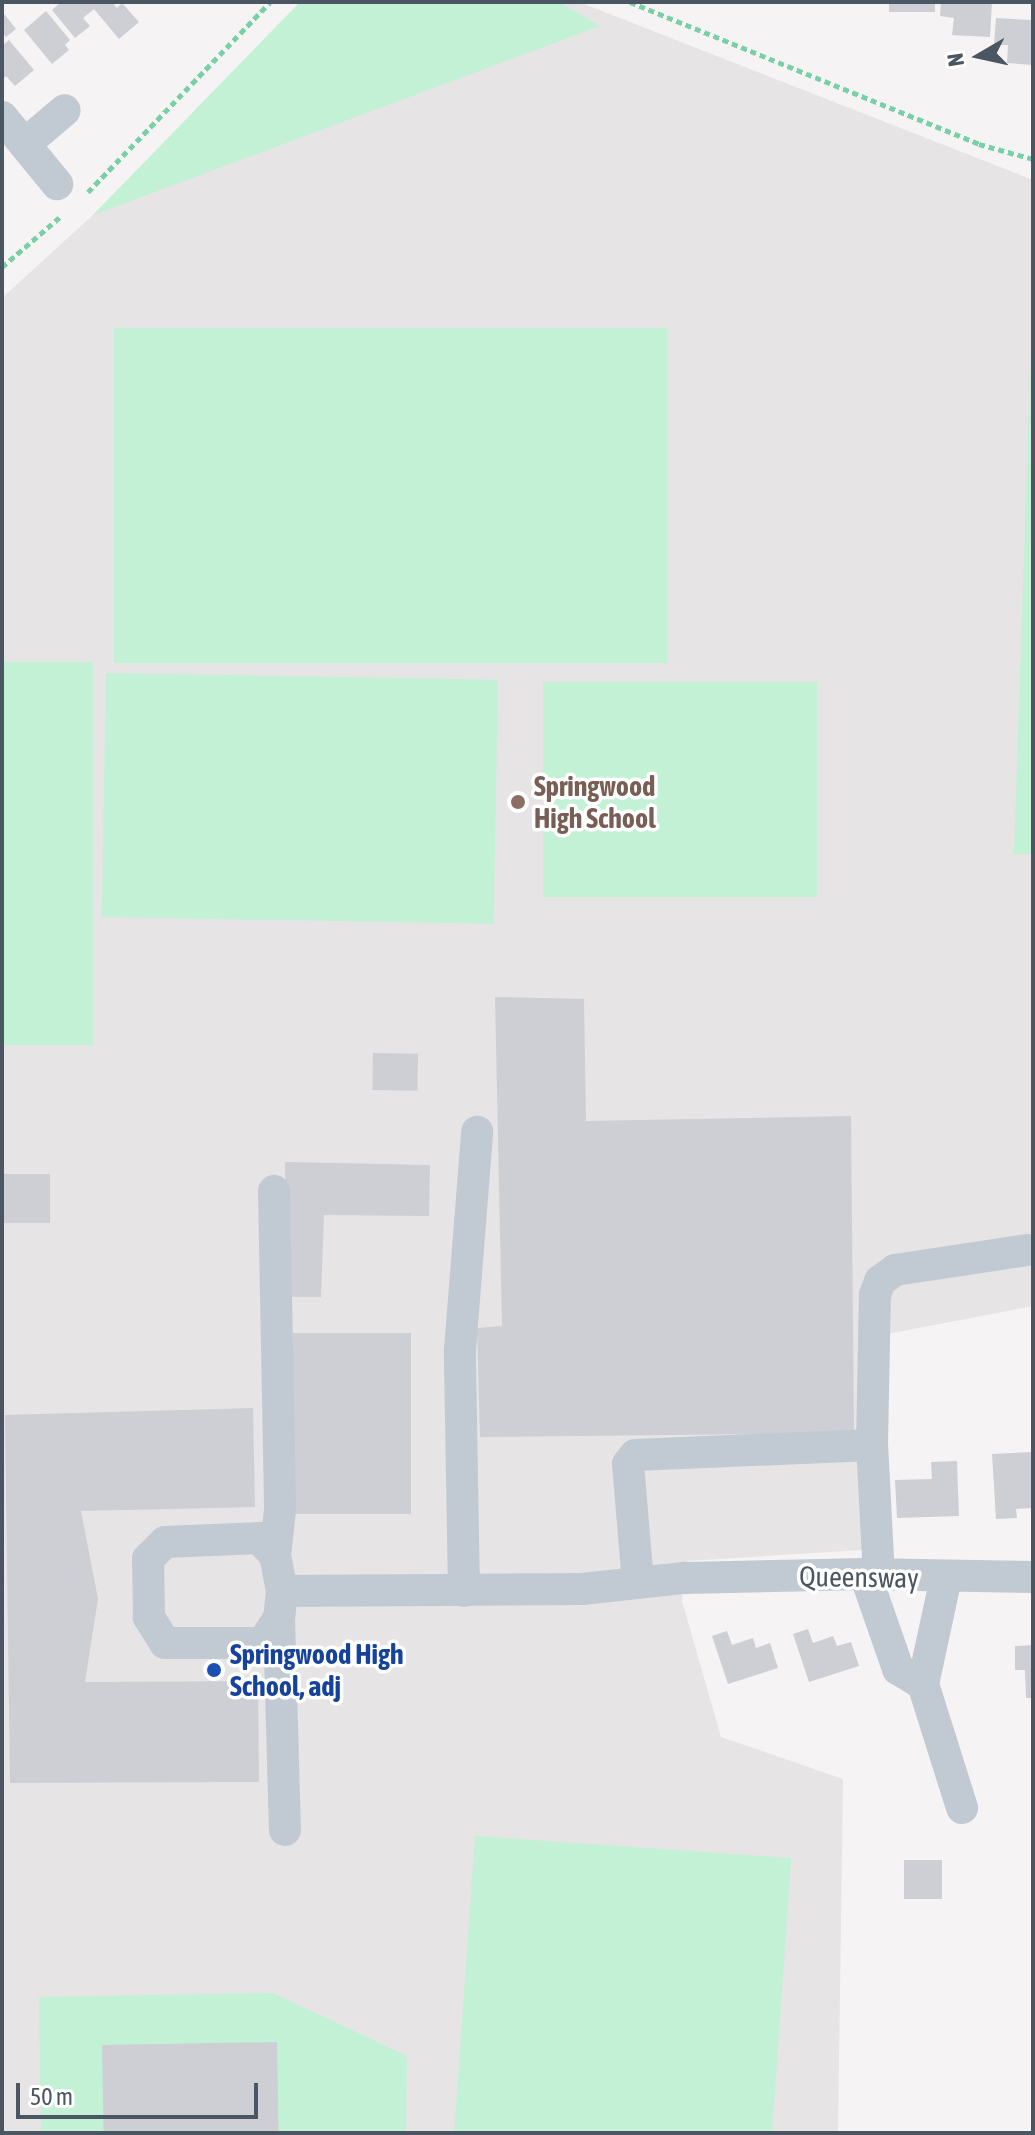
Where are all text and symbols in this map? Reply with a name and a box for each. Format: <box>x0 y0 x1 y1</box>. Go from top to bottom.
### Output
north arrow <box>939 16 1019 96</box>
text: N <box>941 51 969 68</box>
place label: Springwood High School <box>534 769 656 835</box>
marker: Springwood High School <box>509 793 527 811</box>
street label: Queensway <box>799 1559 919 1595</box>
place label: Springwood High School, adj <box>230 1637 404 1703</box>
marker: Springwood High School, adj <box>205 1661 223 1679</box>
scale bar <box>20 2067 262 2117</box>
text: 50 m <box>30 2083 73 2110</box>

